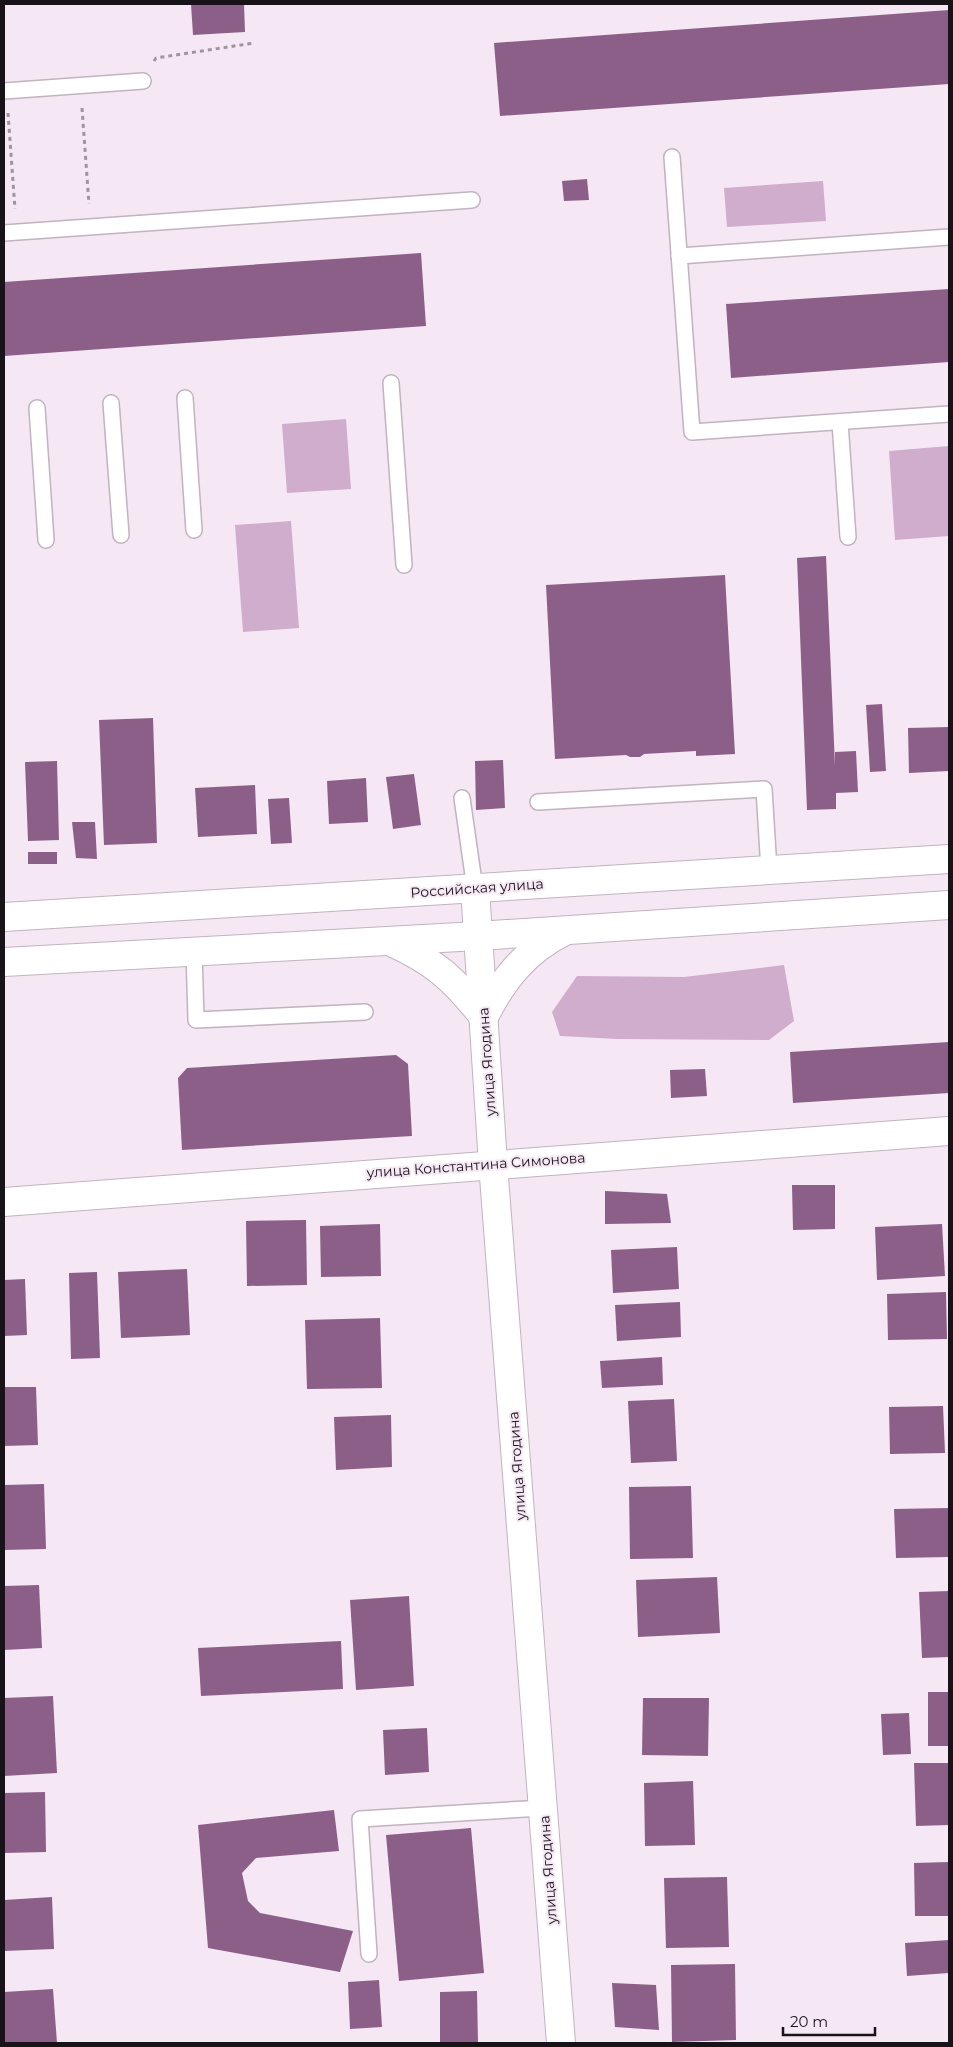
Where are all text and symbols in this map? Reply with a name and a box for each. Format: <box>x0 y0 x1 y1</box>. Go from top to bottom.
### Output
street label: Российская улица <box>410 874 544 902</box>
street label: улица Ягодина <box>474 1007 500 1118</box>
street label: улица Константина Симонова <box>365 1148 586 1182</box>
street label: улица Ягодина <box>504 1411 530 1522</box>
street label: улица Ягодина <box>535 1815 561 1926</box>
scale bar <box>783 2004 876 2036</box>
text: 20 m <box>790 2012 828 2031</box>

